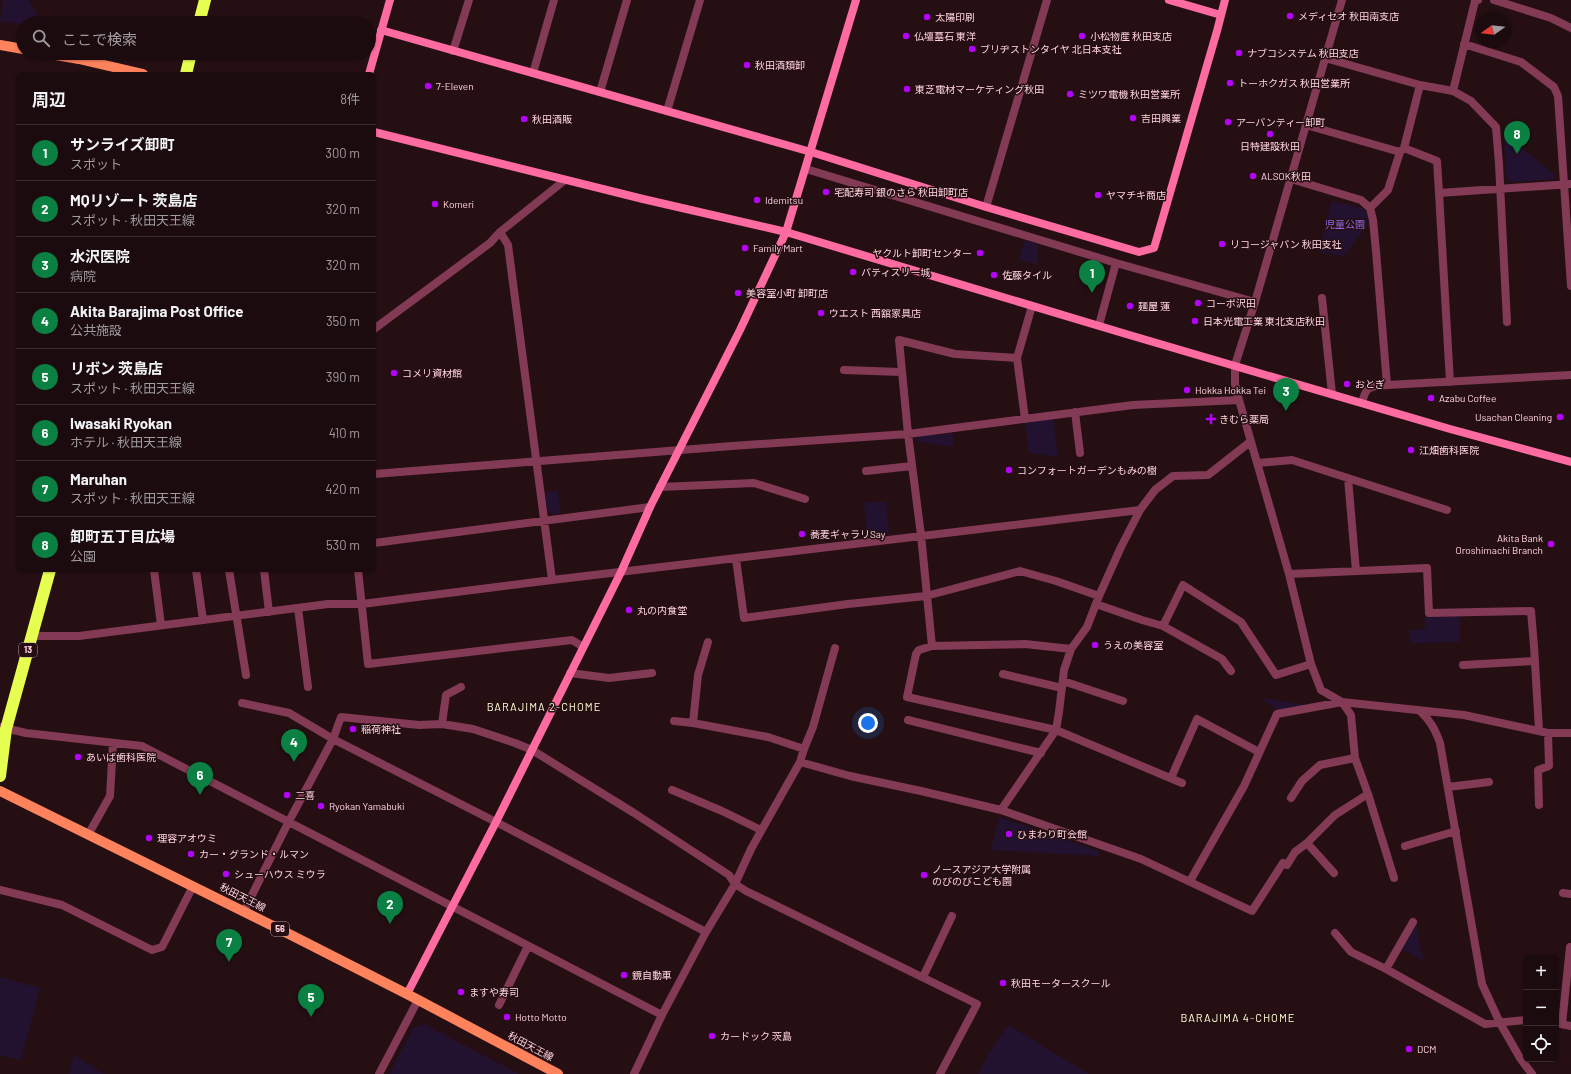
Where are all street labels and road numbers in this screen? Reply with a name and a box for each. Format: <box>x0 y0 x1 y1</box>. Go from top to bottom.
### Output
road number: 13 <box>19 643 37 657</box>
street label: 秋田天王線 <box>218 880 268 914</box>
road number: 56 <box>271 922 289 936</box>
street label: 秋田天王線 <box>506 1029 556 1063</box>

